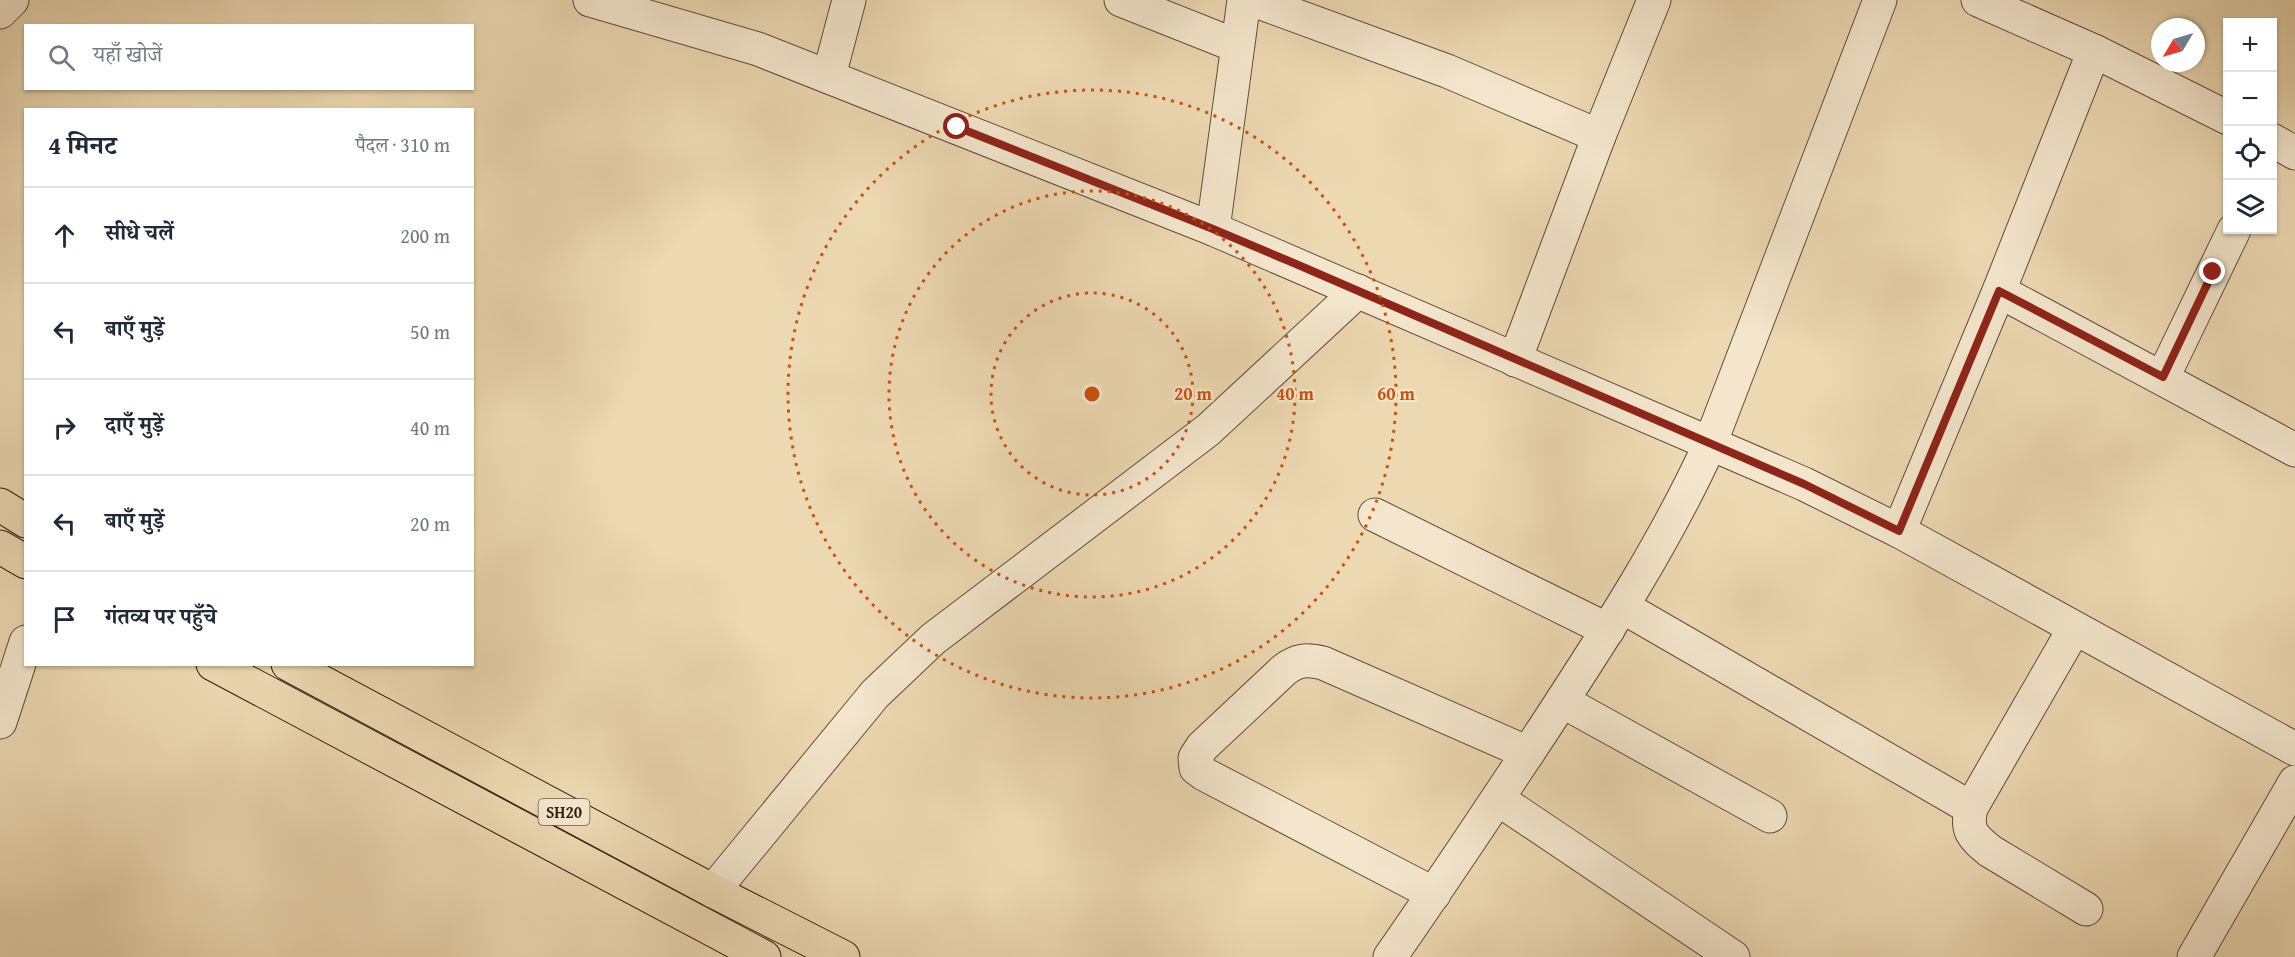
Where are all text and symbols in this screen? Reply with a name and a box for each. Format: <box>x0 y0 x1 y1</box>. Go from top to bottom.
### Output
north arrow <box>2151 18 2205 72</box>
map controls <box>2223 18 2277 234</box>
button: + <box>2223 18 2277 72</box>
search box <box>24 24 474 90</box>
text: यहाँ खोजें <box>93 38 162 70</box>
icon: search <box>45 41 78 74</box>
button: − <box>2223 72 2277 126</box>
route start <box>943 113 969 139</box>
text: 4 मिनट <box>48 125 116 164</box>
button: locate <box>2223 126 2277 180</box>
text: पैदल · 310 m <box>356 130 450 159</box>
button: layers <box>2223 180 2277 234</box>
text: सीधे चलें <box>105 216 174 248</box>
icon: ahead <box>48 219 81 252</box>
text: 200 m <box>400 221 450 250</box>
route end <box>2199 258 2225 284</box>
text: बाएँ मुड़ें <box>105 312 164 344</box>
icon: left <box>48 315 81 348</box>
text: 50 m <box>410 317 450 346</box>
text: 20 m <box>1174 380 1213 407</box>
text: 40 m <box>1276 380 1315 407</box>
text: 60 m <box>1377 380 1416 407</box>
centre of rings <box>1082 384 1102 404</box>
text: दाएँ मुड़ें <box>105 408 164 440</box>
icon: right <box>48 411 81 444</box>
text: 40 m <box>410 413 450 442</box>
text: बाएँ मुड़ें <box>105 504 164 536</box>
icon: left <box>48 507 81 540</box>
text: 20 m <box>410 509 450 538</box>
text: गंतव्य पर पहुँचे <box>105 600 216 632</box>
icon: arrive <box>48 603 81 636</box>
road number: SH20 <box>538 799 590 825</box>

